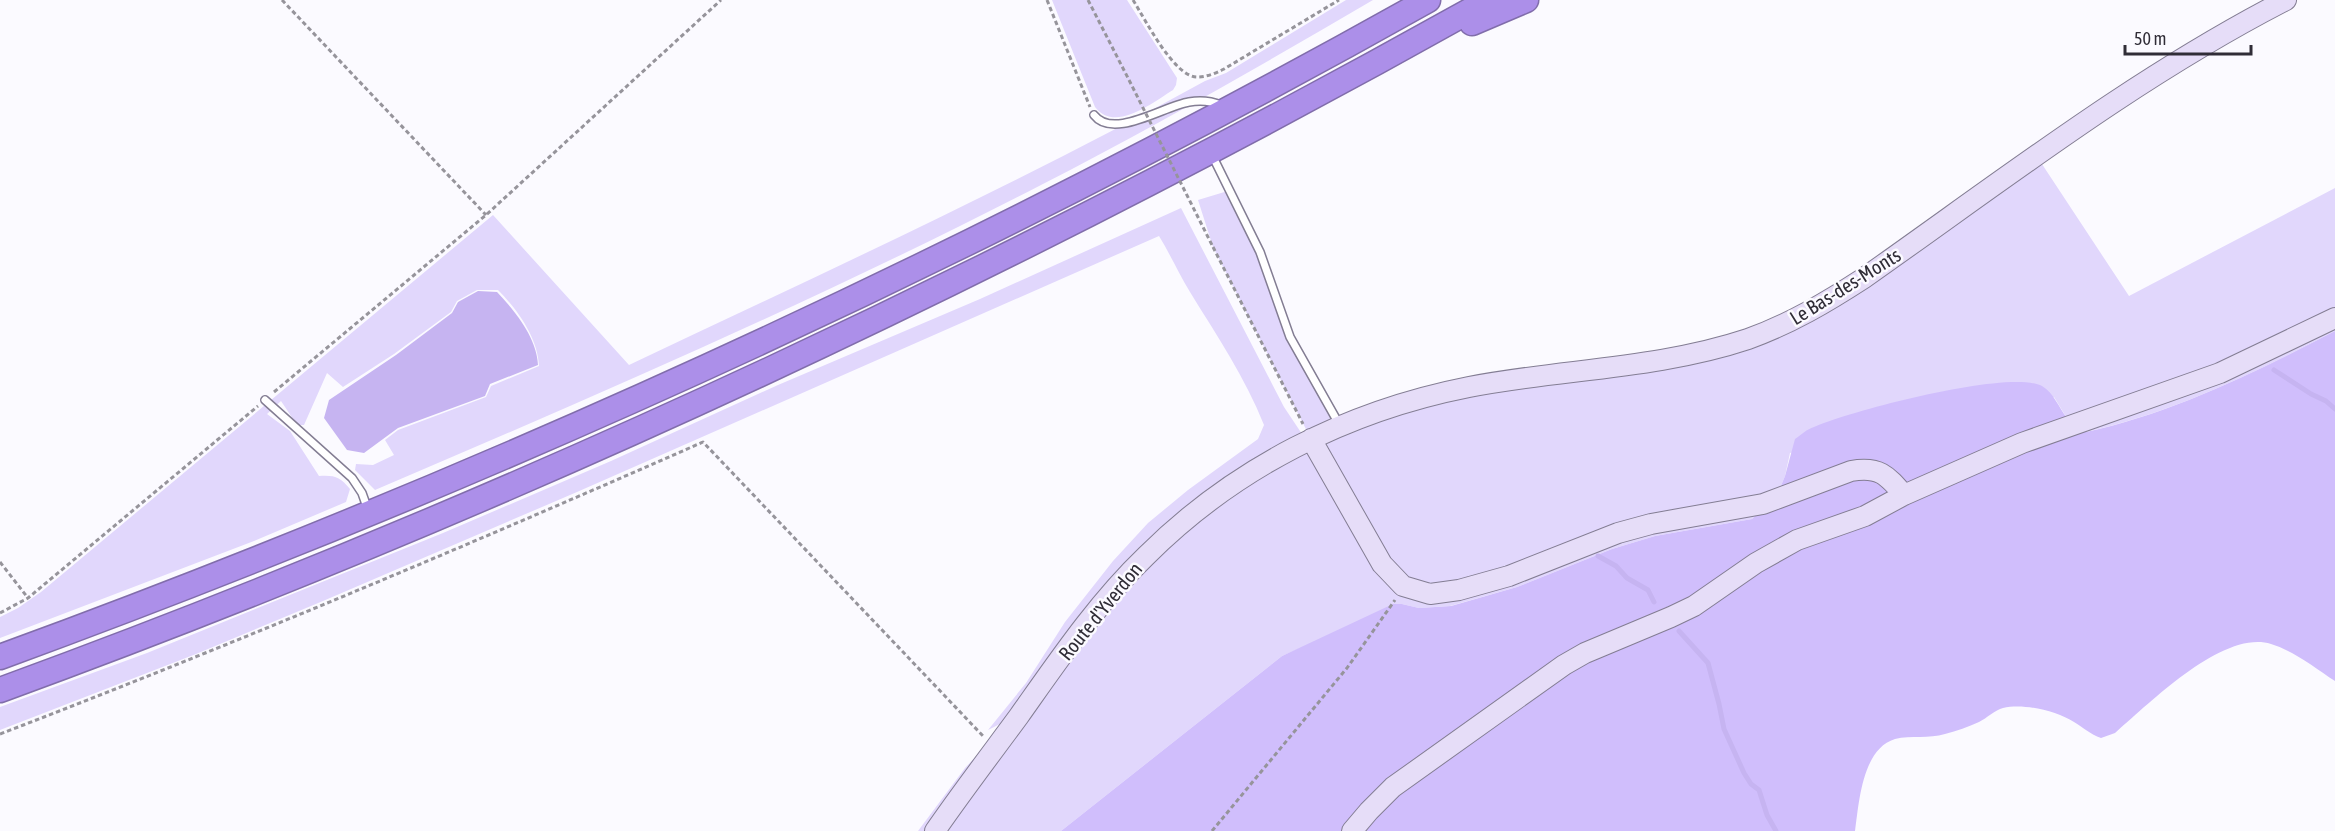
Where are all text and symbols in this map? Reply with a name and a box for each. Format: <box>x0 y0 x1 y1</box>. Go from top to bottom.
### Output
scale bar <box>2125 18 2251 56</box>
text: 50 m <box>2134 28 2166 49</box>
street label: Le Bas-des-Monts <box>1785 243 1905 329</box>
street label: Route d'Yverdon <box>1054 557 1146 665</box>

